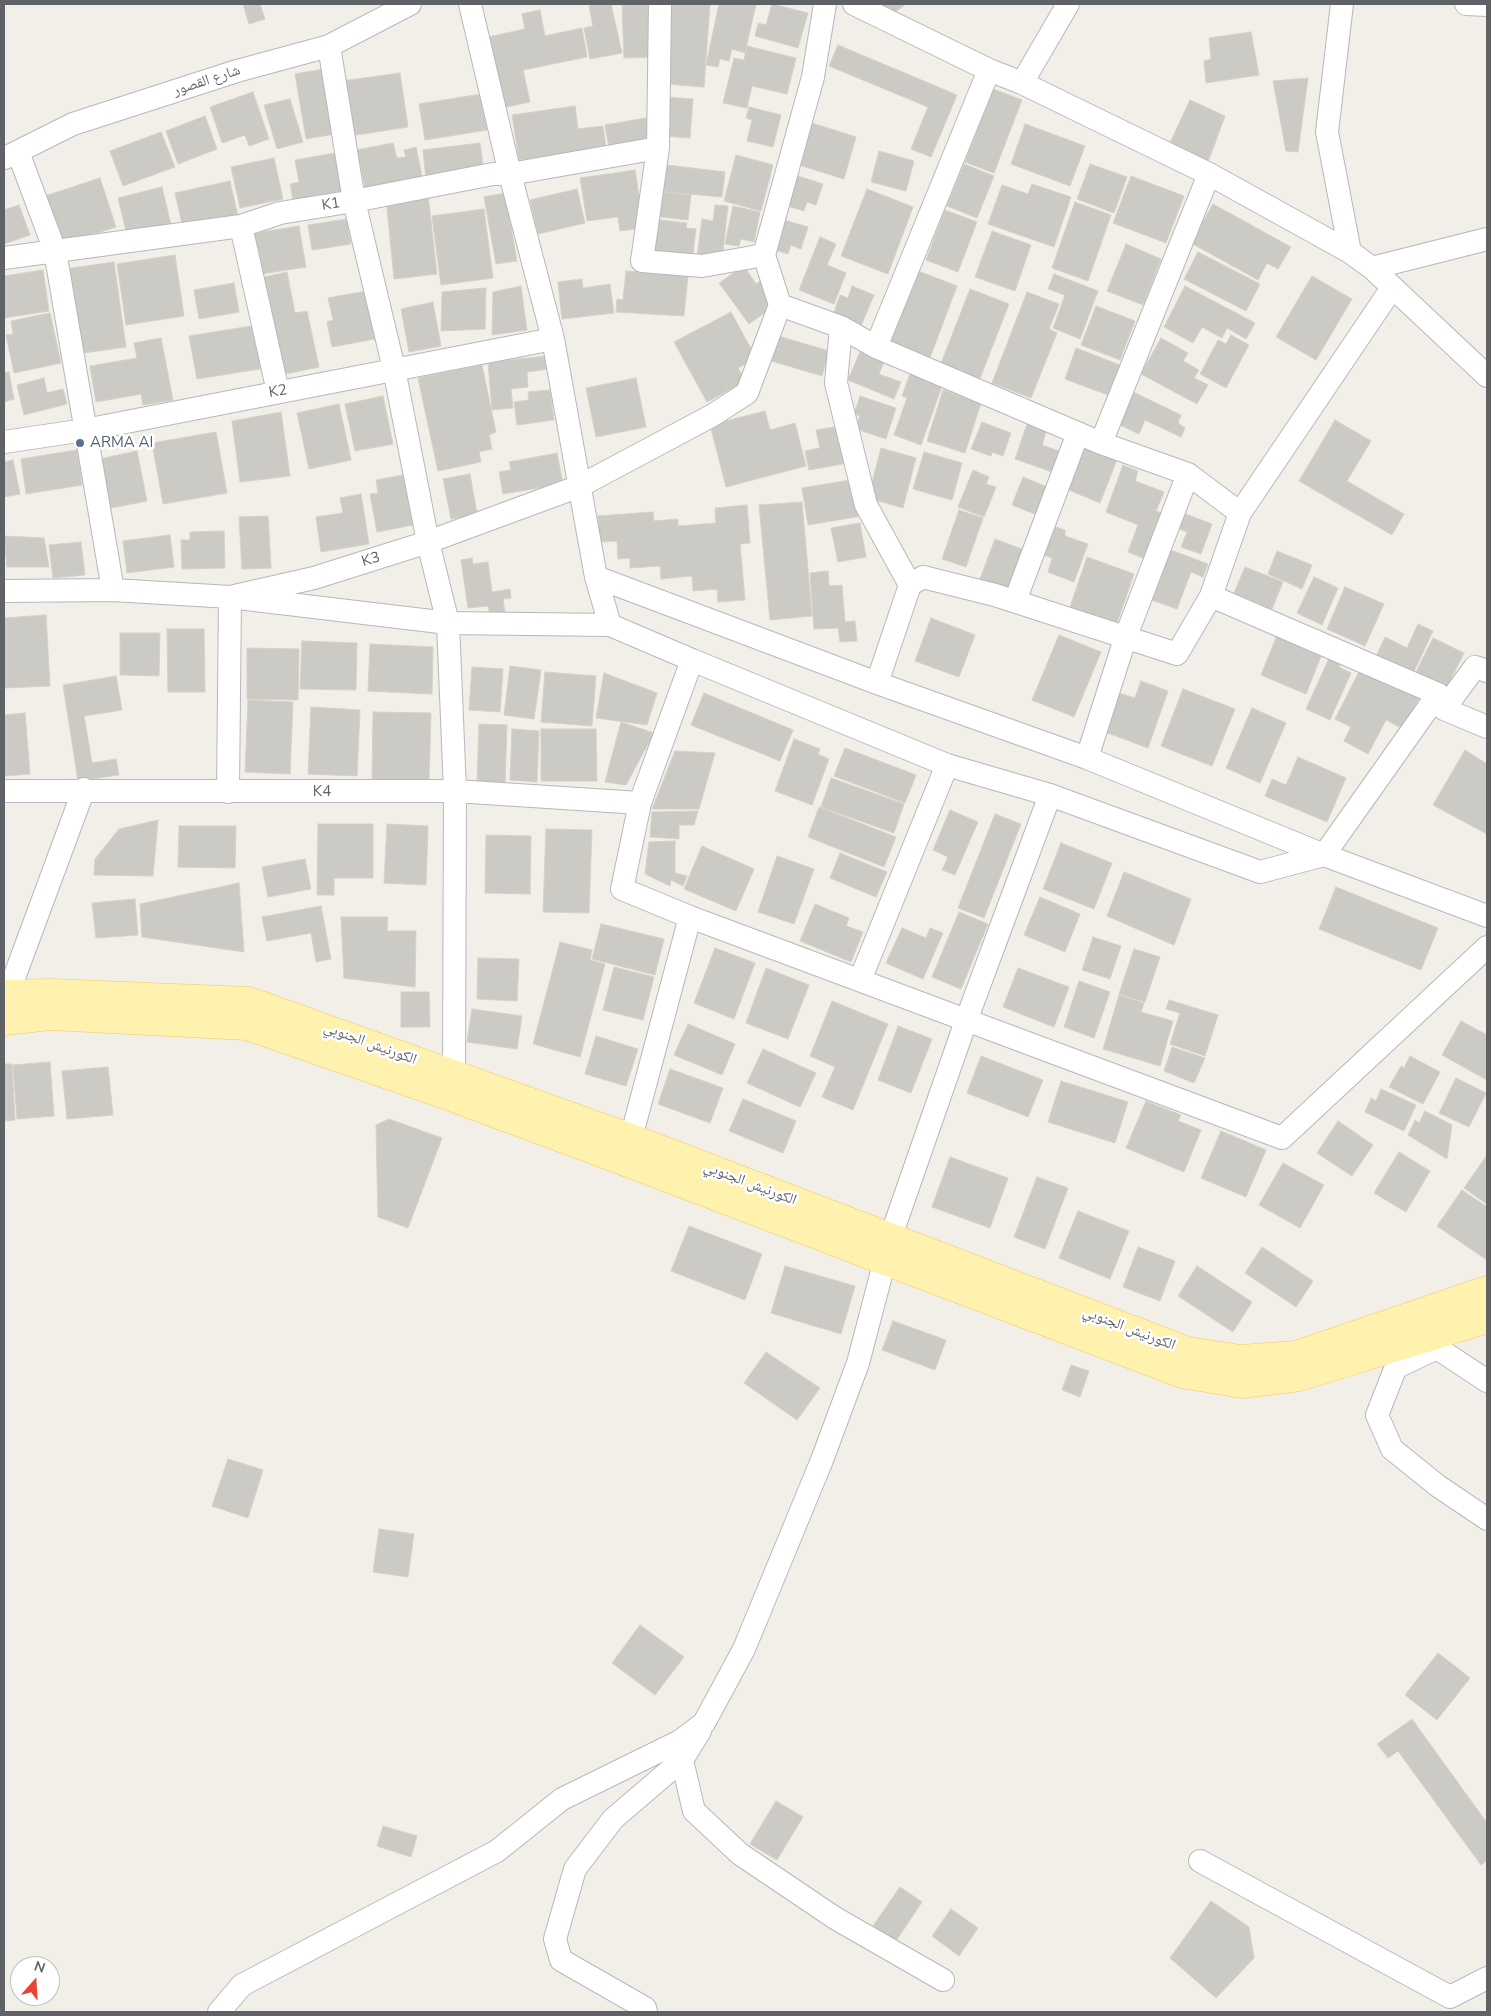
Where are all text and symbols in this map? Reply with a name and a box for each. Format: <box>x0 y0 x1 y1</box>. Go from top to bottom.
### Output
street label: شارع القصور <box>171 62 243 100</box>
street label: K1 <box>321 195 341 215</box>
street label: K2 <box>268 382 288 402</box>
place label: ARMA AI <box>90 434 153 452</box>
marker: ARMA AI <box>74 437 86 449</box>
street label: K3 <box>360 549 382 571</box>
street label: K4 <box>313 783 331 801</box>
street label: الكورنيش الجنوبي <box>321 1019 419 1069</box>
street label: الكورنيش الجنوبي <box>701 1158 799 1210</box>
street label: الكورنيش الجنوبي <box>1080 1303 1178 1355</box>
north arrow <box>10 1956 60 2006</box>
text: N <box>32 1957 48 1978</box>

